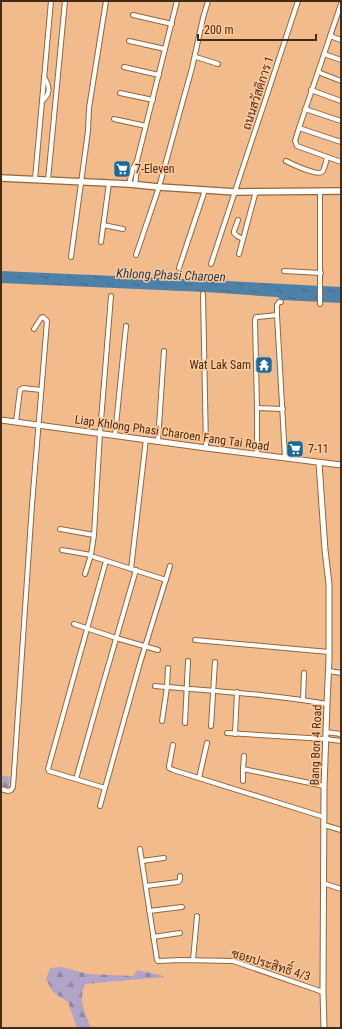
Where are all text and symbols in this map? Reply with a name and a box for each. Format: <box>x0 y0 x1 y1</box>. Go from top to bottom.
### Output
scale bar <box>198 16 316 42</box>
text: 200 m <box>204 23 234 37</box>
street label: ถนนสวัสดิการ 1 <box>239 54 277 132</box>
supermarket icon: 7-Eleven <box>112 159 132 179</box>
place label: 7-Eleven <box>135 162 175 176</box>
water label: Khlong Phasi Charoen <box>116 266 226 284</box>
temple icon: Wat Lak Sam <box>254 355 274 375</box>
place label: Wat Lak Sam <box>189 358 251 372</box>
street label: Liap Khlong Phasi Charoen Fang Tai Road <box>74 412 270 454</box>
supermarket icon: 7-11 <box>285 439 305 459</box>
place label: 7-11 <box>308 442 329 456</box>
street label: Bang Bon 4 Road <box>308 704 324 786</box>
street label: ซอยประสิทธิ์ 4/3 <box>230 942 314 984</box>

